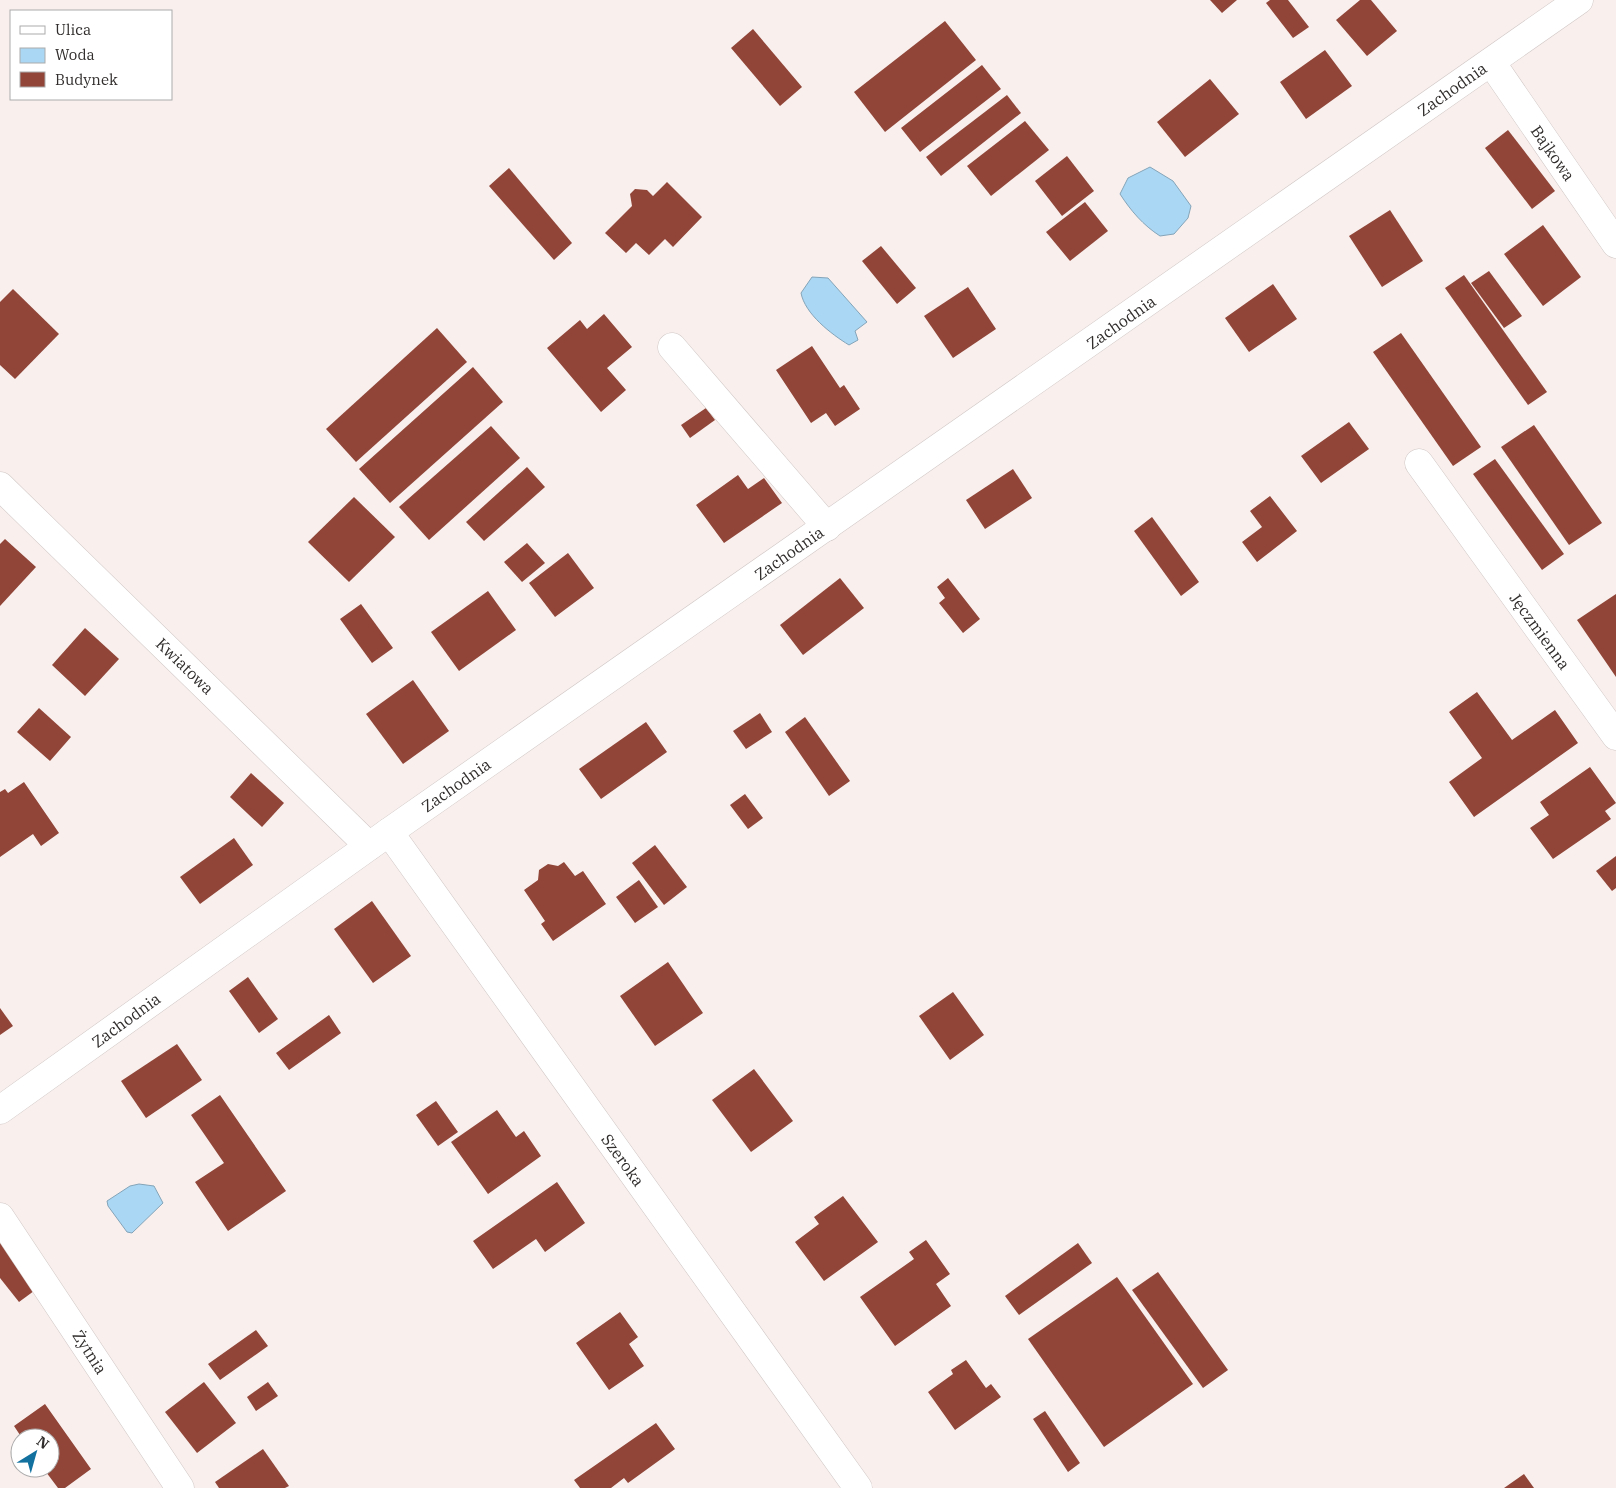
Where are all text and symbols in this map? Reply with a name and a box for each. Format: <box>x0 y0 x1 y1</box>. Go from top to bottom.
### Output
legend <box>10 10 172 100</box>
text: Ulica <box>55 20 91 39</box>
text: Woda <box>55 45 95 64</box>
street label: Zachodnia <box>1413 58 1491 120</box>
text: Budynek <box>55 70 118 89</box>
street label: Bajkowa <box>1527 121 1580 185</box>
street label: Zachodnia <box>1082 291 1160 353</box>
street label: Zachodnia <box>750 522 828 584</box>
street label: Jęczmienna <box>1505 589 1575 674</box>
street label: Kwiatowa <box>152 634 218 699</box>
street label: Zachodnia <box>417 754 495 816</box>
street label: Zachodnia <box>88 988 164 1052</box>
street label: Szeroka <box>597 1130 649 1190</box>
street label: Żytnia <box>68 1326 112 1378</box>
north arrow <box>10 1428 60 1478</box>
text: N <box>33 1432 53 1453</box>

